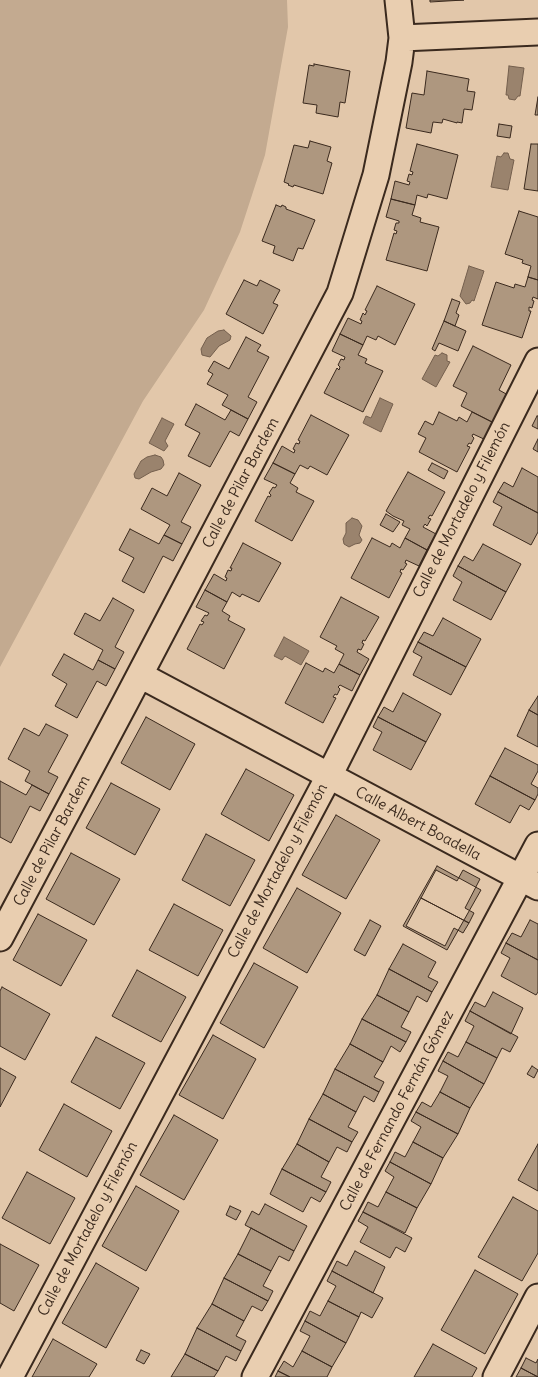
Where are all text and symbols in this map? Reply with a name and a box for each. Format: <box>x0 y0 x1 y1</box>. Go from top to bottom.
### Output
street label: Calle de Pilar Bardem <box>199 415 283 551</box>
street label: Calle de Mortadelo y Filemón <box>410 419 514 601</box>
street label: Calle de Pilar Bardem <box>10 773 94 909</box>
street label: Calle de Mortadelo y Filemón <box>224 781 332 961</box>
street label: Calle Albert Boadella <box>352 783 484 865</box>
street label: Calle de Fernando Fernán Gómez <box>336 1008 458 1214</box>
street label: Calle de Mortadelo y Filemón <box>34 1139 142 1319</box>

